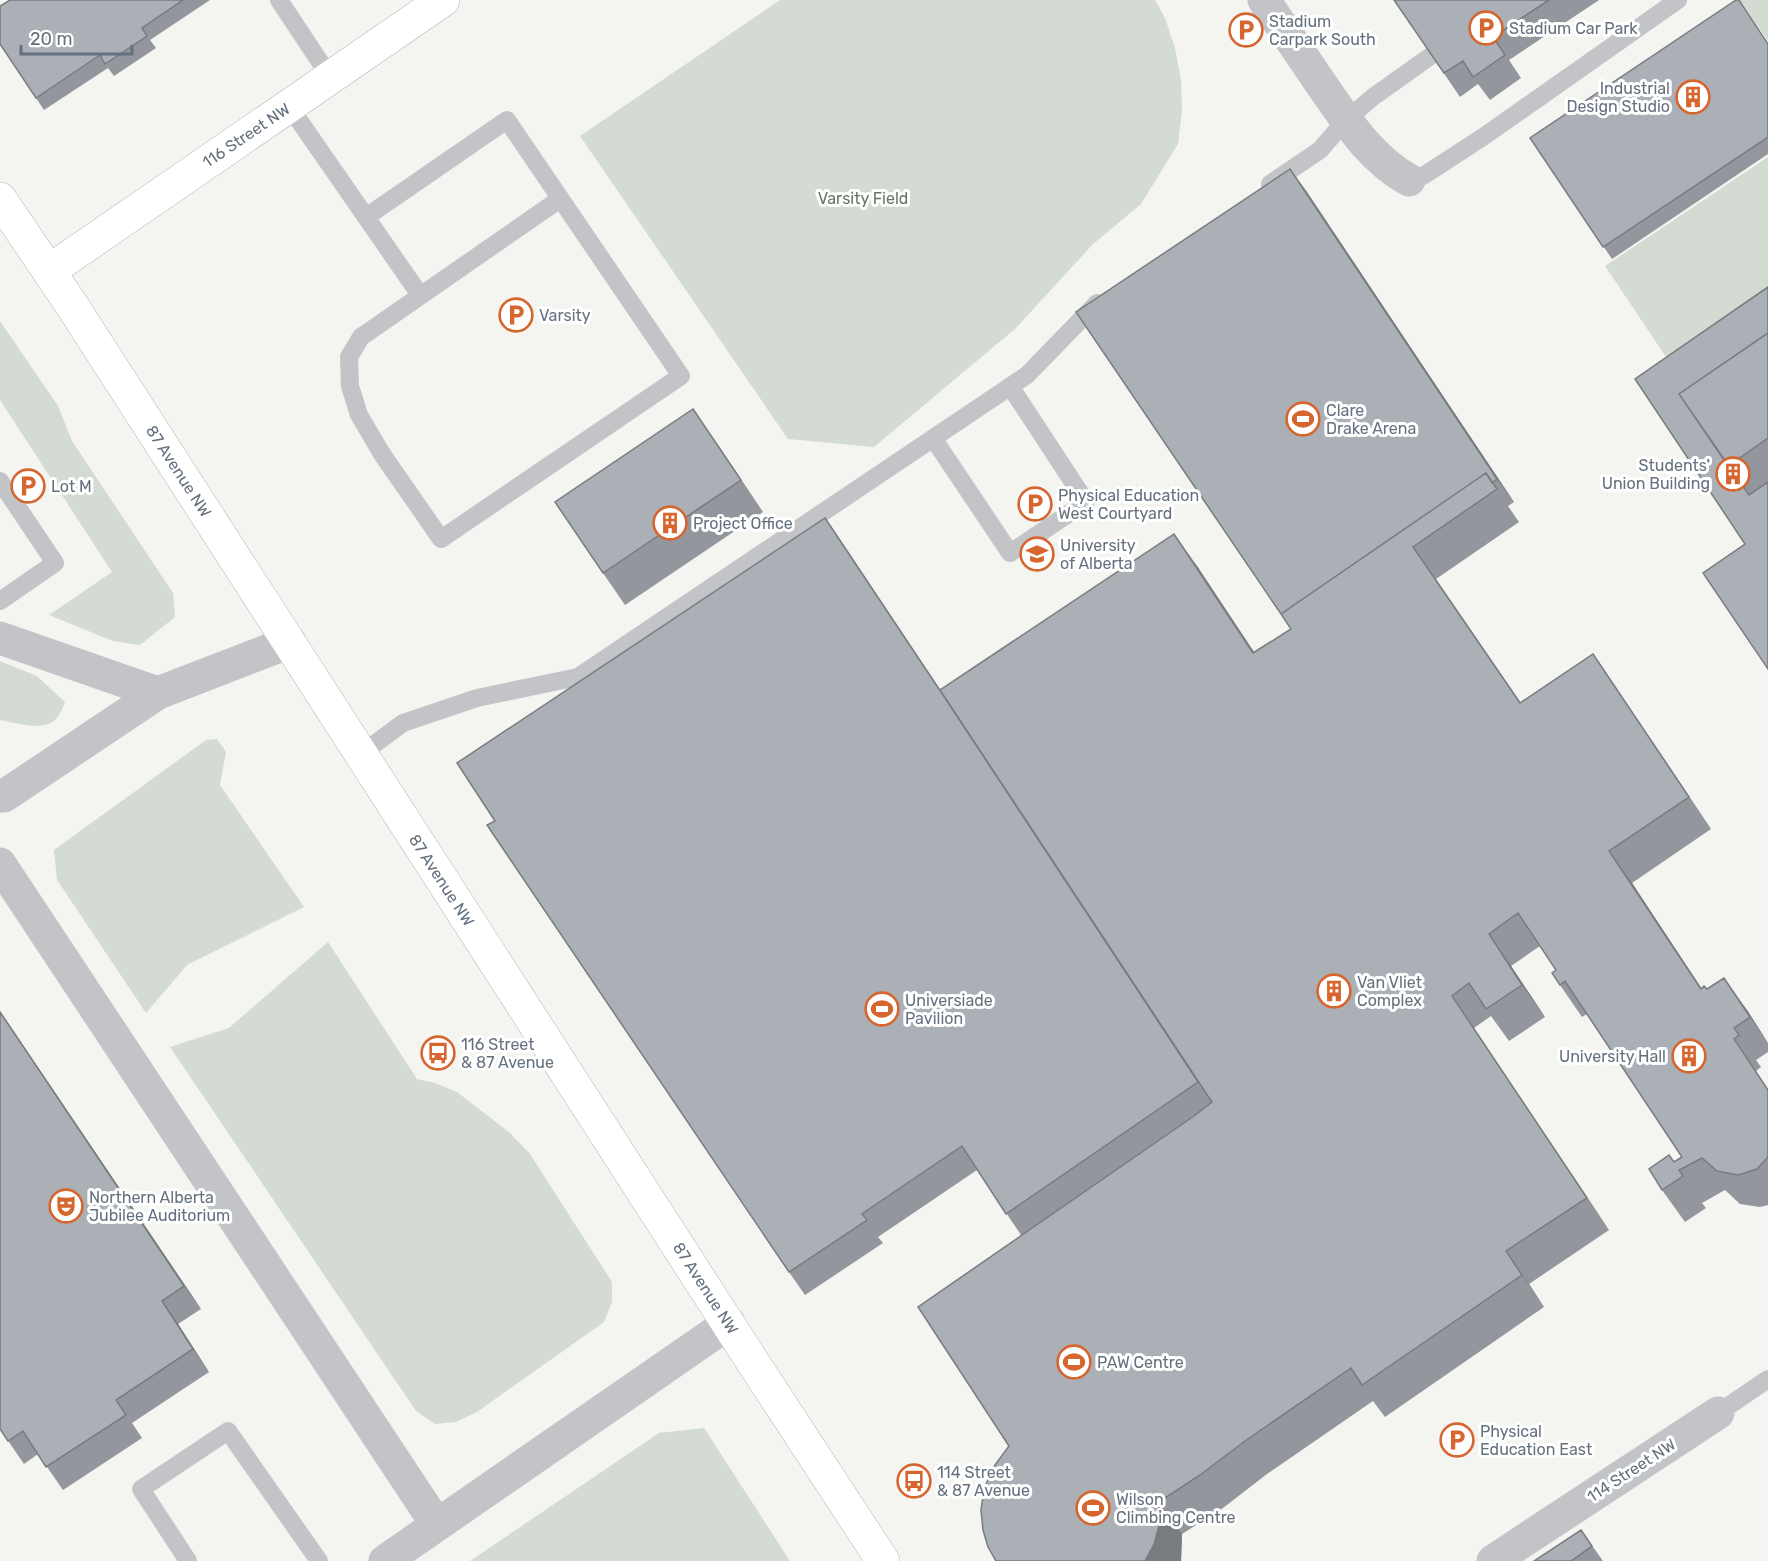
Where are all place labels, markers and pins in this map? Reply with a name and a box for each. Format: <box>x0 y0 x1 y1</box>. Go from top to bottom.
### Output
parking icon: Stadium Car Park <box>1468 10 1504 46</box>
parking icon: Stadium Carpark South <box>1228 12 1264 48</box>
place label: Stadium Carpark South <box>1269 12 1376 49</box>
place label: Stadium Car Park <box>1509 19 1638 38</box>
place label: Industrial Design Studio <box>1566 79 1670 116</box>
building icon: Industrial Design Studio <box>1675 79 1711 115</box>
parking icon: Varsity <box>498 297 534 333</box>
place label: Varsity <box>539 306 591 325</box>
sports icon: Clare Drake Arena <box>1285 401 1321 437</box>
place label: Clare Drake Arena <box>1326 401 1416 438</box>
place label: Students' Union Building <box>1602 456 1710 493</box>
building icon: Students' Union Building <box>1715 456 1751 492</box>
parking icon: Lot M <box>10 468 46 504</box>
place label: Lot M <box>51 477 92 496</box>
parking icon: Physical Education West Courtyard <box>1017 486 1053 522</box>
place label: Physical Education West Courtyard <box>1058 486 1199 523</box>
building icon: Project Office <box>652 505 688 541</box>
place label: Project Office <box>693 514 793 533</box>
school or university icon: University of Alberta <box>1019 536 1055 572</box>
place label: University of Alberta <box>1060 536 1136 573</box>
building icon: Van Vliet Complex <box>1316 973 1352 1009</box>
place label: Van Vliet Complex <box>1357 973 1422 1010</box>
sports icon: Universiade Pavilion <box>864 991 900 1027</box>
place label: Universiade Pavilion <box>905 991 993 1028</box>
bus stop icon: 116 Street & 87 Avenue <box>420 1035 456 1071</box>
place label: 116 Street & 87 Avenue <box>461 1035 554 1072</box>
building icon: University Hall <box>1671 1038 1707 1074</box>
place label: University Hall <box>1559 1047 1666 1066</box>
theatre icon: Northern Alberta Jubilee Auditorium <box>48 1188 84 1224</box>
place label: Northern Alberta Jubilee Auditorium <box>89 1188 230 1225</box>
sports icon: PAW Centre <box>1056 1344 1092 1380</box>
place label: PAW Centre <box>1097 1353 1184 1372</box>
parking icon: Physical Education East <box>1439 1422 1475 1458</box>
place label: Physical Education East <box>1480 1422 1592 1459</box>
bus stop icon: 114 Street & 87 Avenue <box>896 1463 932 1499</box>
place label: 114 Street & 87 Avenue <box>937 1463 1030 1500</box>
sports icon: Wilson Climbing Centre <box>1075 1490 1111 1526</box>
place label: Wilson Climbing Centre <box>1116 1490 1236 1527</box>

